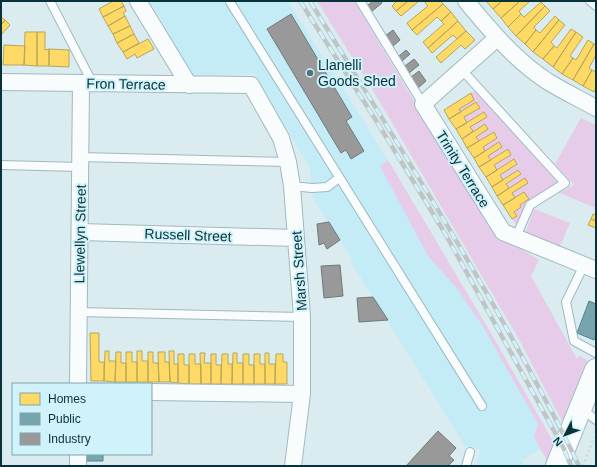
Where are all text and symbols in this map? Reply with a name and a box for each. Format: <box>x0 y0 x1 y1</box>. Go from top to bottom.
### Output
place label: Llanelli Goods Shed <box>318 57 396 89</box>
marker: Llanelli Goods Shed <box>305 68 315 78</box>
street label: Fron Terrace <box>86 75 166 93</box>
street label: Trinity Terrace <box>433 127 493 211</box>
street label: Llewellyn Street <box>71 184 89 284</box>
street label: Russell Street <box>144 225 232 245</box>
street label: Marsh Street <box>288 230 310 312</box>
legend <box>12 383 152 455</box>
text: Homes <box>48 392 86 406</box>
text: Public <box>48 412 81 426</box>
north arrow <box>545 415 585 455</box>
text: Industry <box>48 432 91 446</box>
text: N <box>550 435 565 449</box>

